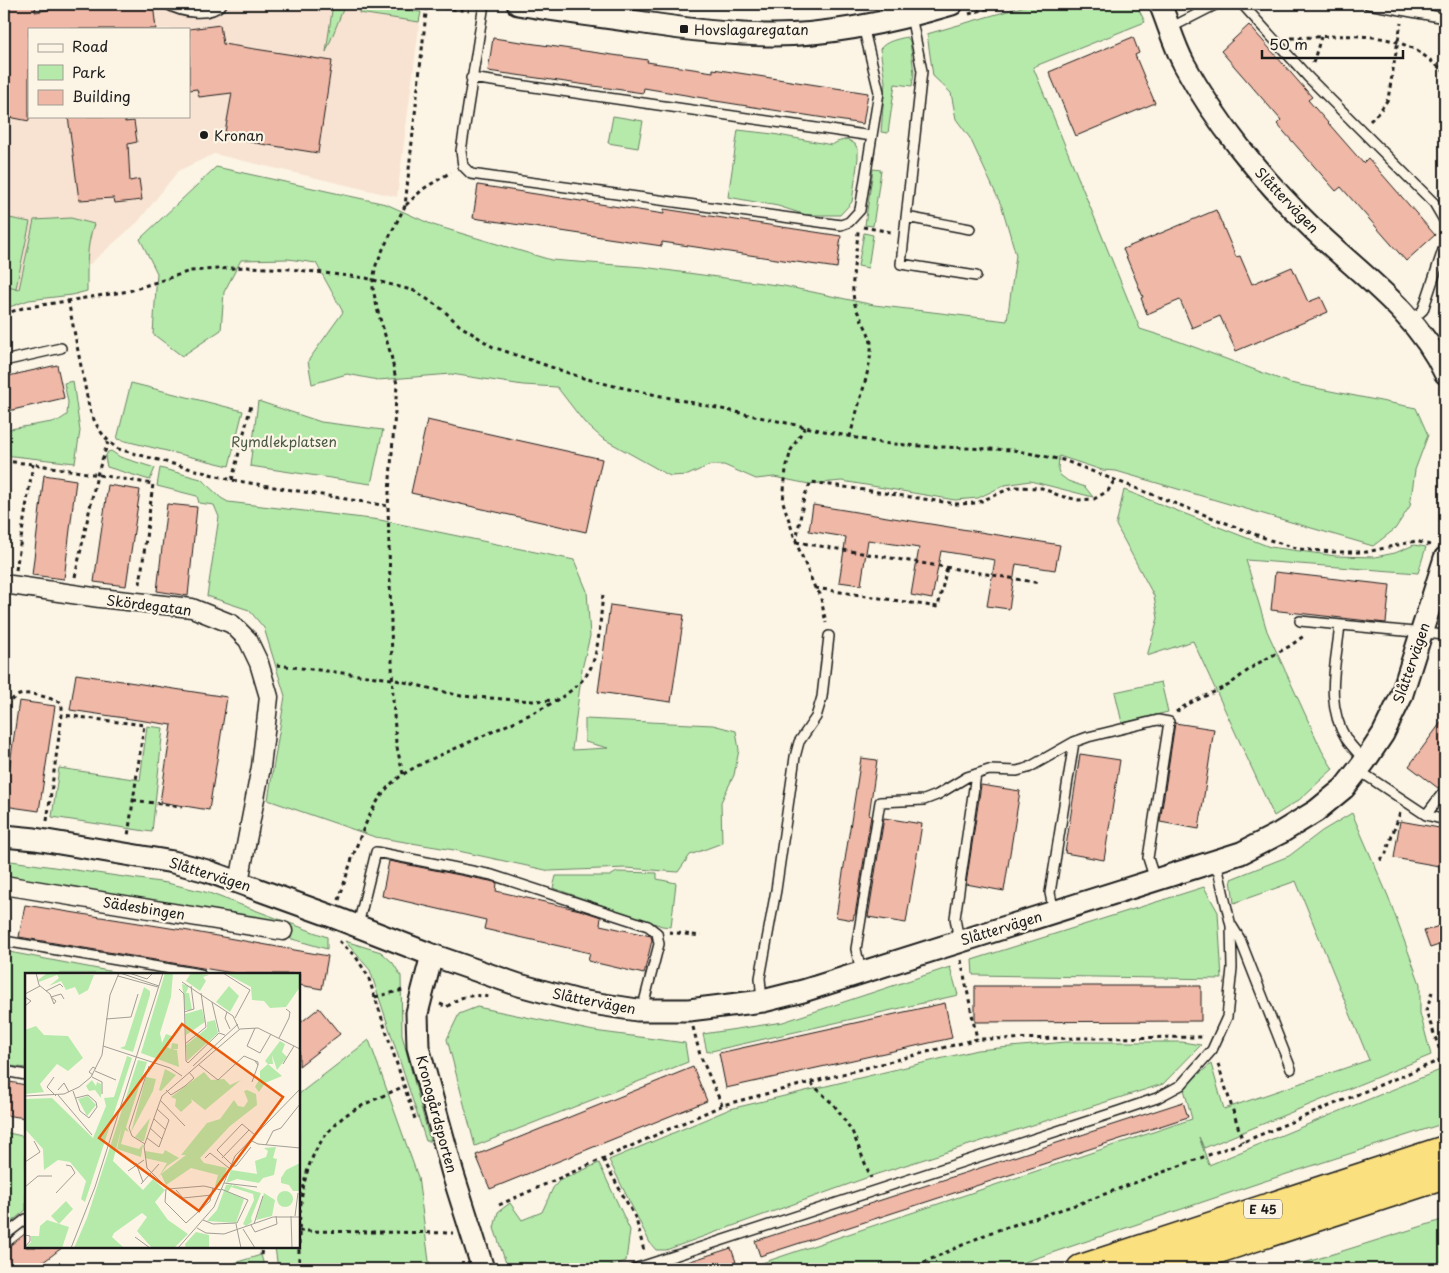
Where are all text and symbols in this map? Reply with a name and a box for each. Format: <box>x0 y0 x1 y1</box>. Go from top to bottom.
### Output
place label: Hovslagaregatan <box>694 19 809 40</box>
marker: Hovslagaregatan <box>678 23 690 35</box>
legend <box>28 28 190 118</box>
scale bar <box>1262 28 1403 60</box>
text: 50 m <box>1269 32 1308 55</box>
text: Road <box>72 34 108 57</box>
text: Park <box>72 60 106 83</box>
text: Building <box>72 84 131 107</box>
place label: Kronan <box>214 125 264 146</box>
marker: Kronan <box>198 129 210 141</box>
street label: Slåttervägen <box>1250 162 1324 238</box>
park label: Rymdlekplatsen <box>231 431 337 452</box>
street label: Skördegatan <box>105 589 193 621</box>
street label: Slåttervägen <box>1387 620 1435 706</box>
street label: Slåttervägen <box>166 852 254 896</box>
street label: Sädesbingen <box>101 891 187 925</box>
street label: Slåttervägen <box>957 906 1045 950</box>
inset map <box>25 973 300 1248</box>
street label: Slåttervägen <box>550 983 638 1019</box>
street label: Kronogårdsporten <box>411 1053 463 1175</box>
road number: E 45 <box>1244 1200 1282 1218</box>

